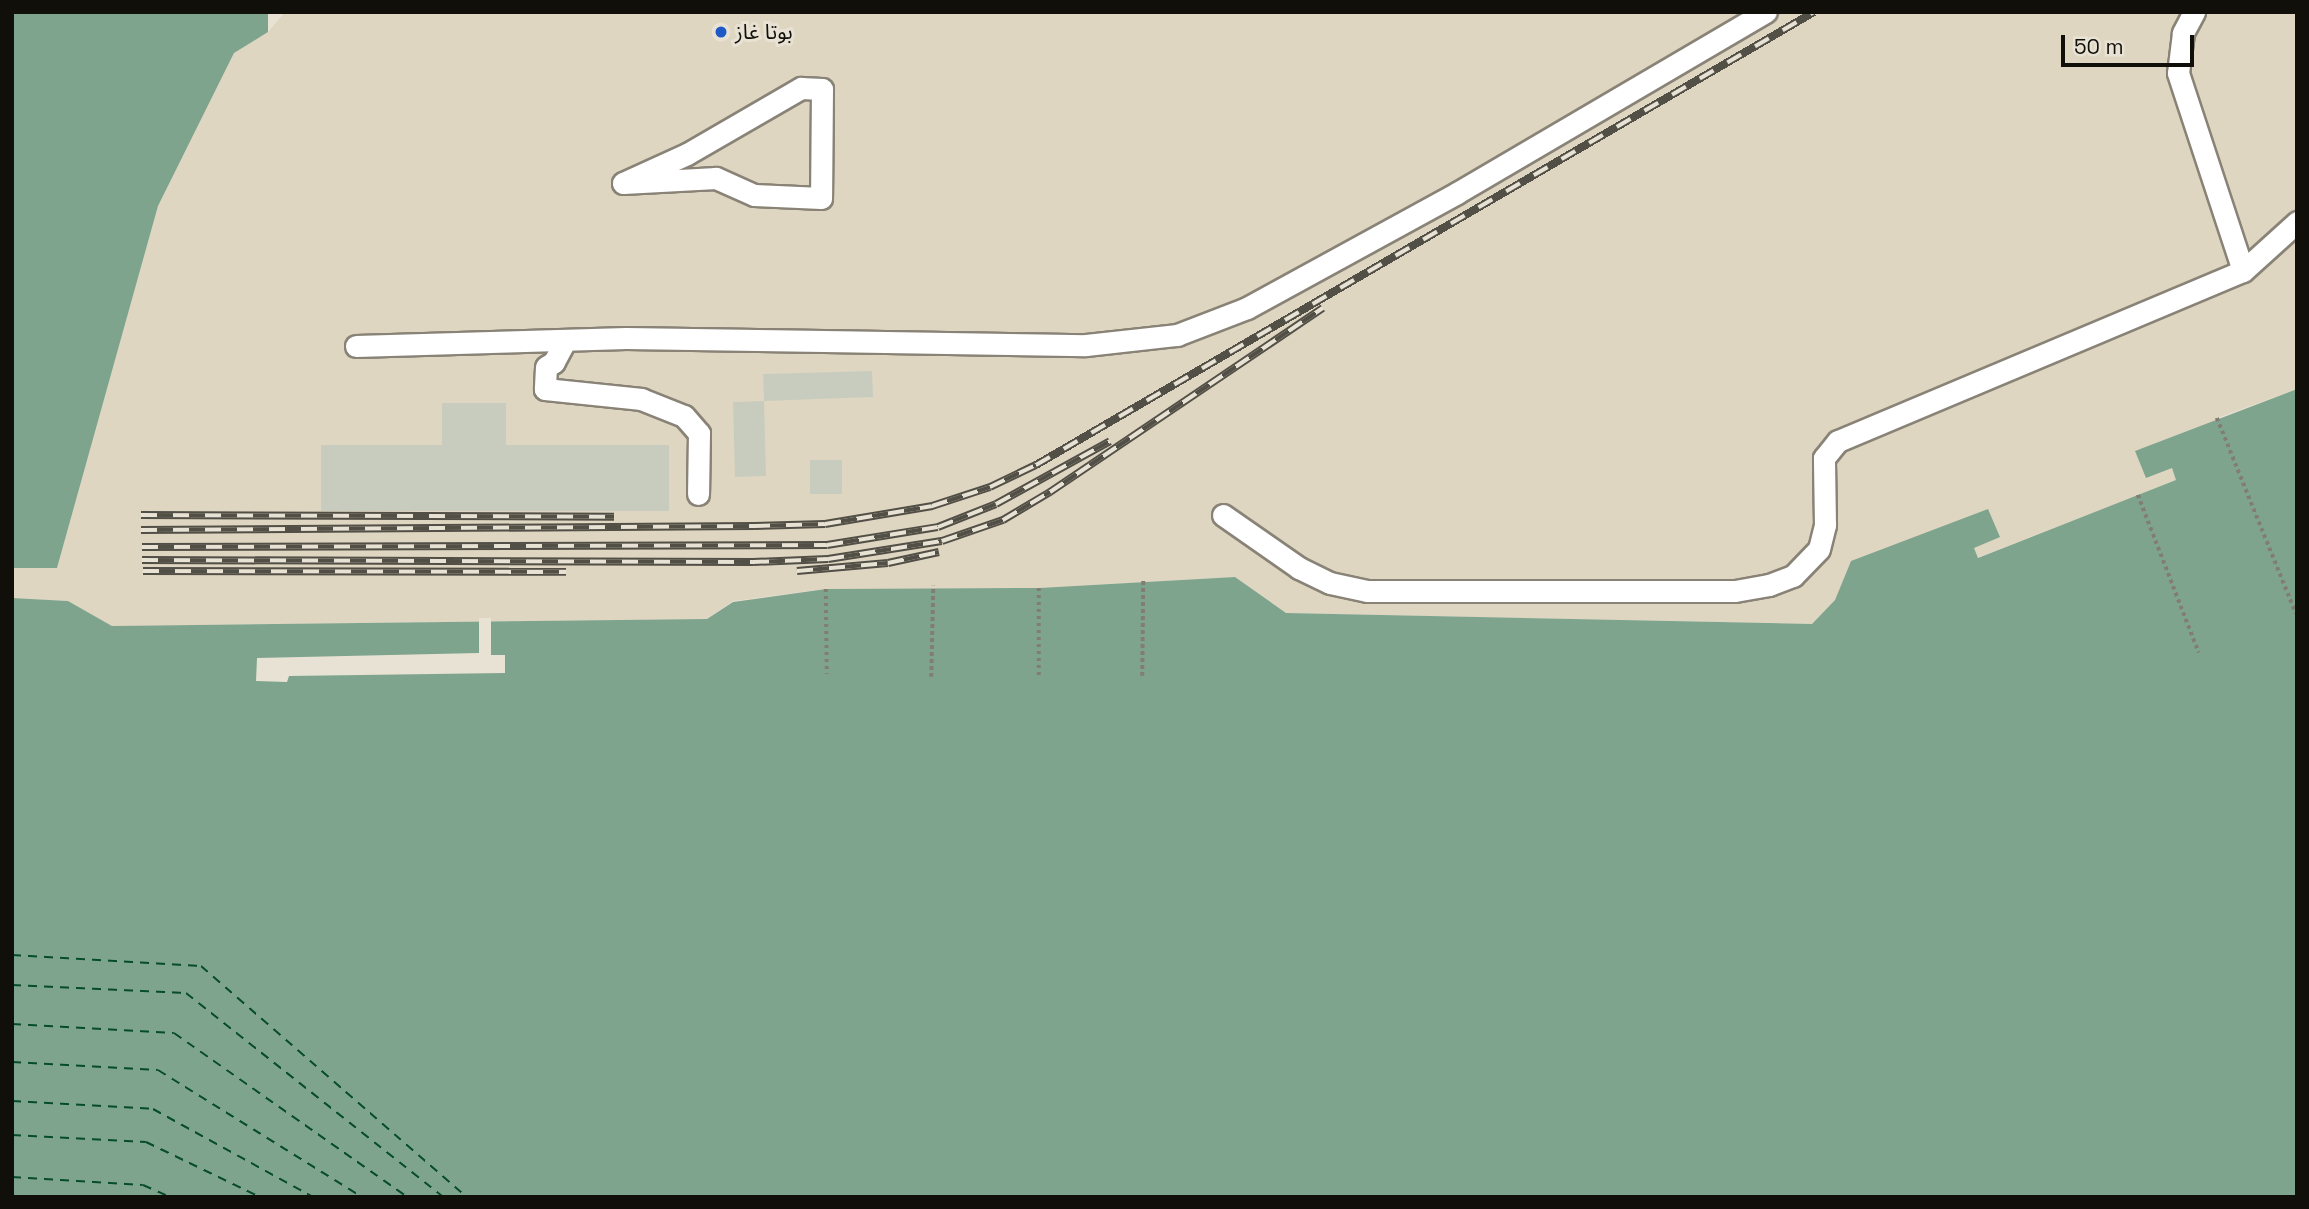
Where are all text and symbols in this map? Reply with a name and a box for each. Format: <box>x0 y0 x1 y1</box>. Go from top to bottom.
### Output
place label: بوتا غاز <box>735 19 793 45</box>
scale bar <box>2064 21 2197 65</box>
marker: بوتا غاز <box>713 24 729 40</box>
text: 50 m <box>2074 33 2124 60</box>

